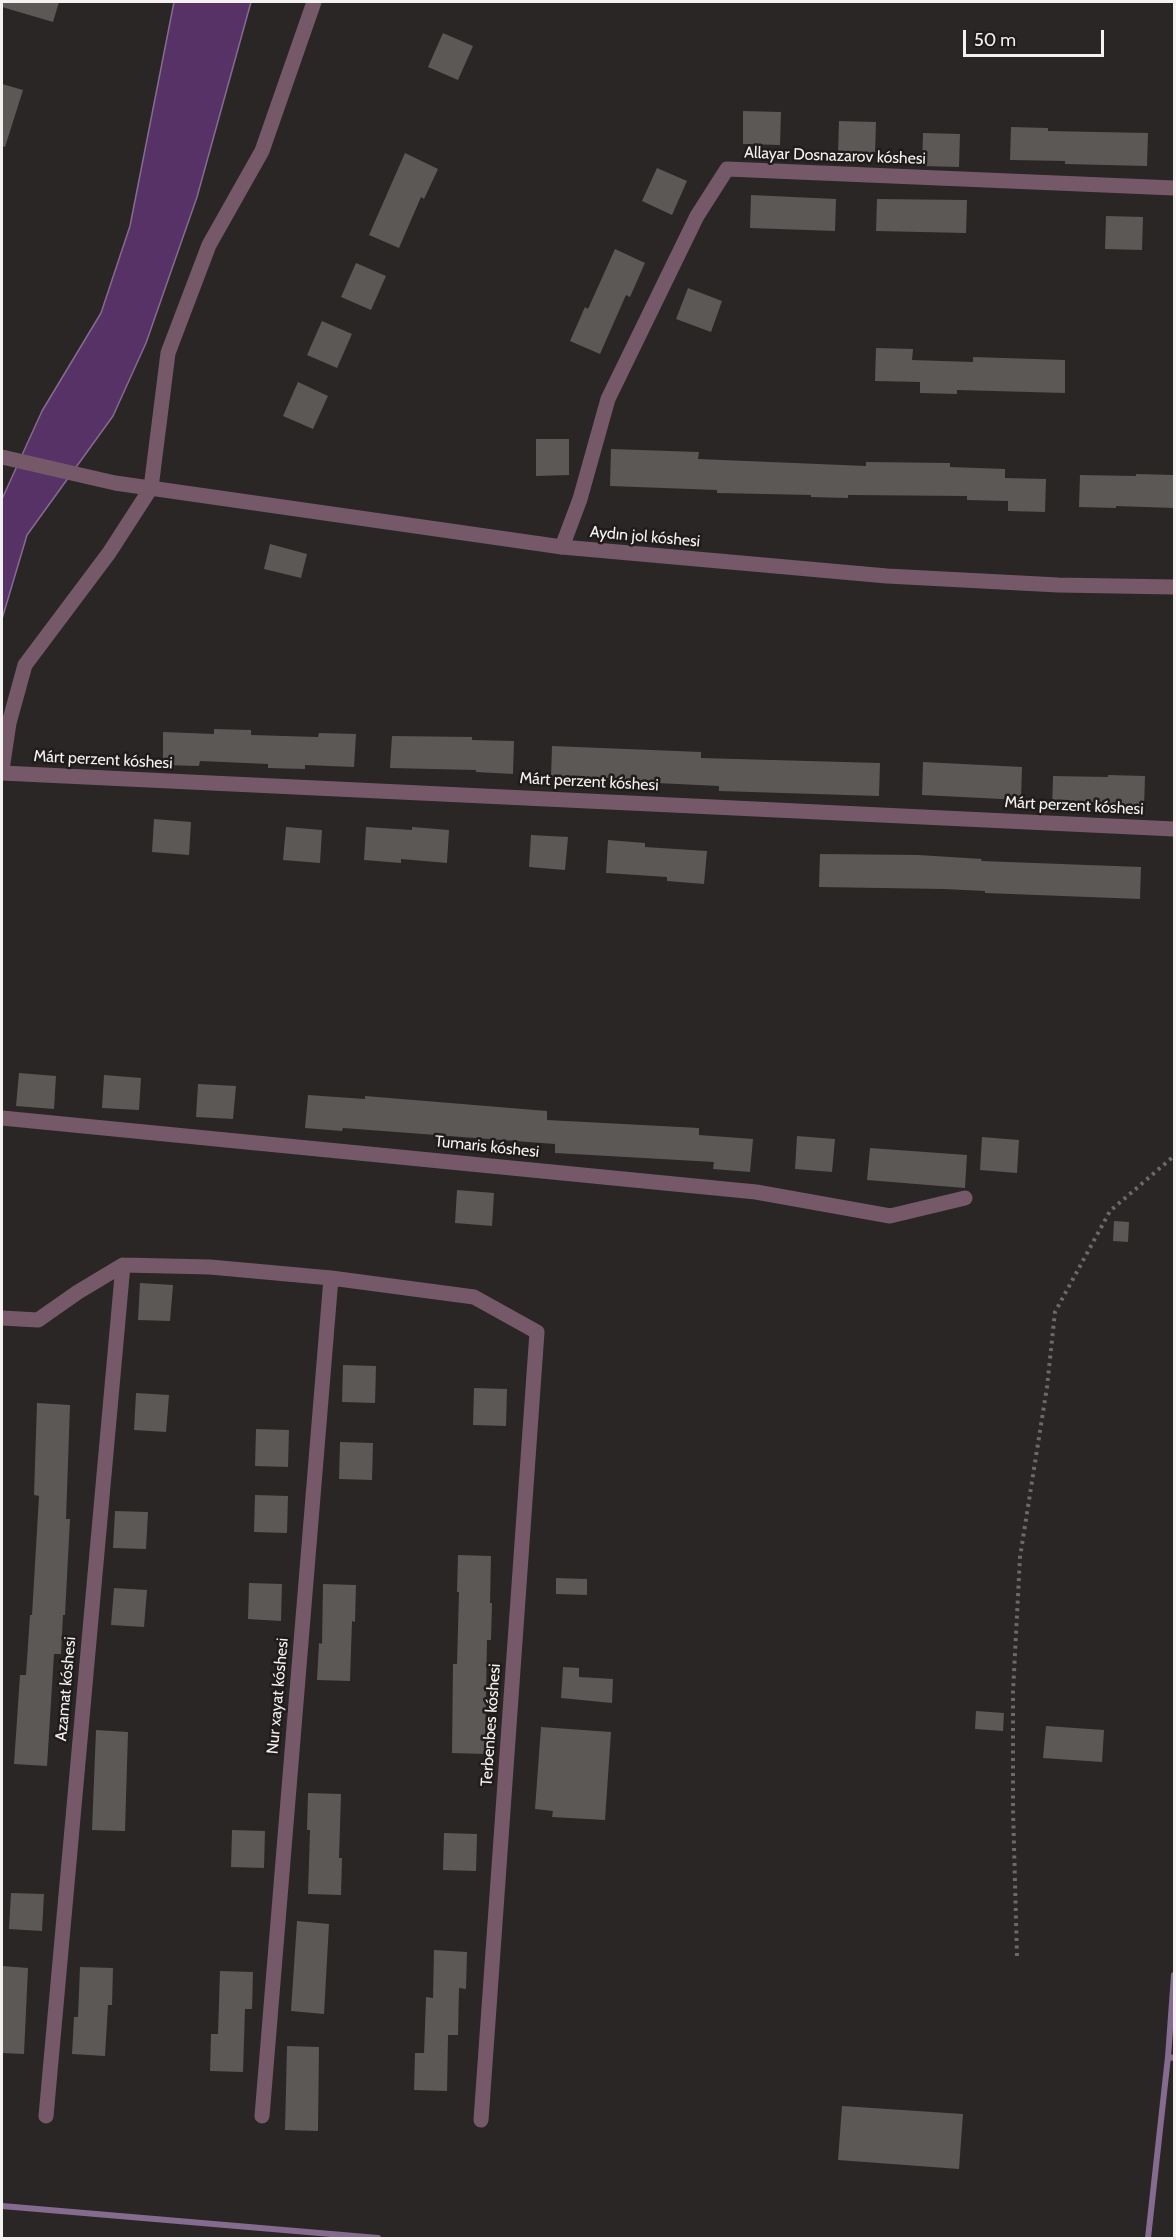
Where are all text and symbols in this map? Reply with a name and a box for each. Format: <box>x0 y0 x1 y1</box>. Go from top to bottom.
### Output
scale bar <box>966 18 1107 56</box>
text: 50 m <box>974 29 1016 51</box>
street label: Allayar Dosnazarov kóshesi <box>744 143 926 169</box>
street label: Aydın jol kóshesi <box>589 523 701 551</box>
street label: Márt perzent kóshesi <box>33 747 173 773</box>
street label: Márt perzent kóshesi <box>519 769 659 795</box>
street label: Márt perzent kóshesi <box>1004 793 1144 819</box>
street label: Tumaris kóshesi <box>434 1132 540 1162</box>
street label: Azamat kóshesi <box>52 1636 80 1742</box>
street label: Nur xayat kóshesi <box>263 1637 293 1755</box>
street label: Terbenbes kóshesi <box>477 1663 505 1787</box>

